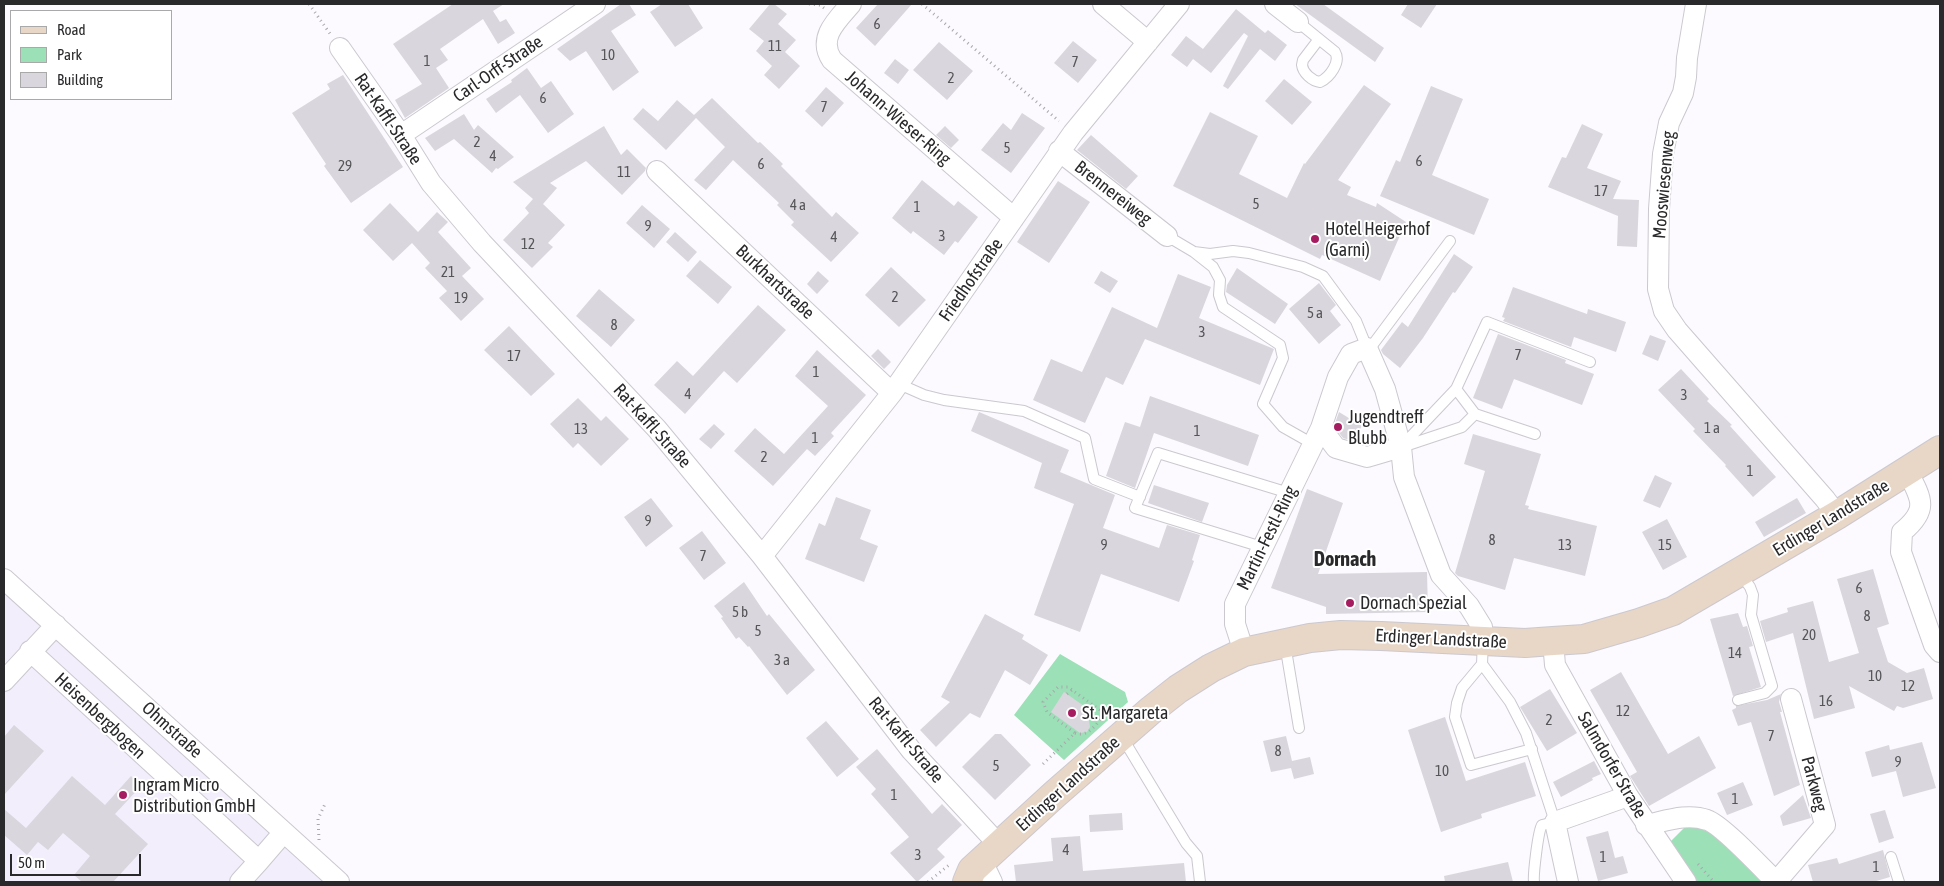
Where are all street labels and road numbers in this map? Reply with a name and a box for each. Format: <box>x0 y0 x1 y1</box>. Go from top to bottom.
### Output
street label: Carl-Orff-Straße <box>449 31 547 107</box>
street label: Johann-Wieser-Ring <box>841 66 955 170</box>
street label: Rat-Kaffl-Straße <box>350 69 426 169</box>
street label: Mooswiesenweg <box>1649 130 1679 240</box>
street label: Brennereiweg <box>1070 156 1156 230</box>
street label: Friedhofstraße <box>934 234 1008 326</box>
street label: Burkhartstraße <box>731 240 819 324</box>
street label: Rat-Kaffl-Straße <box>609 380 695 472</box>
street label: Erdinger Landstraße <box>1769 475 1893 561</box>
street label: Martin-Festl-Ring <box>1232 482 1302 594</box>
street label: Erdinger Landstraße <box>1375 625 1507 653</box>
street label: Heisenbergbogen <box>50 668 150 764</box>
street label: Rat-Kaffl-Straße <box>864 693 948 787</box>
street label: Ohmstraße <box>137 697 207 763</box>
street label: Salmdorfer Straße <box>1573 708 1651 822</box>
street label: Erdinger Landstraße <box>1012 732 1124 836</box>
street label: Parkweg <box>1796 754 1832 814</box>

